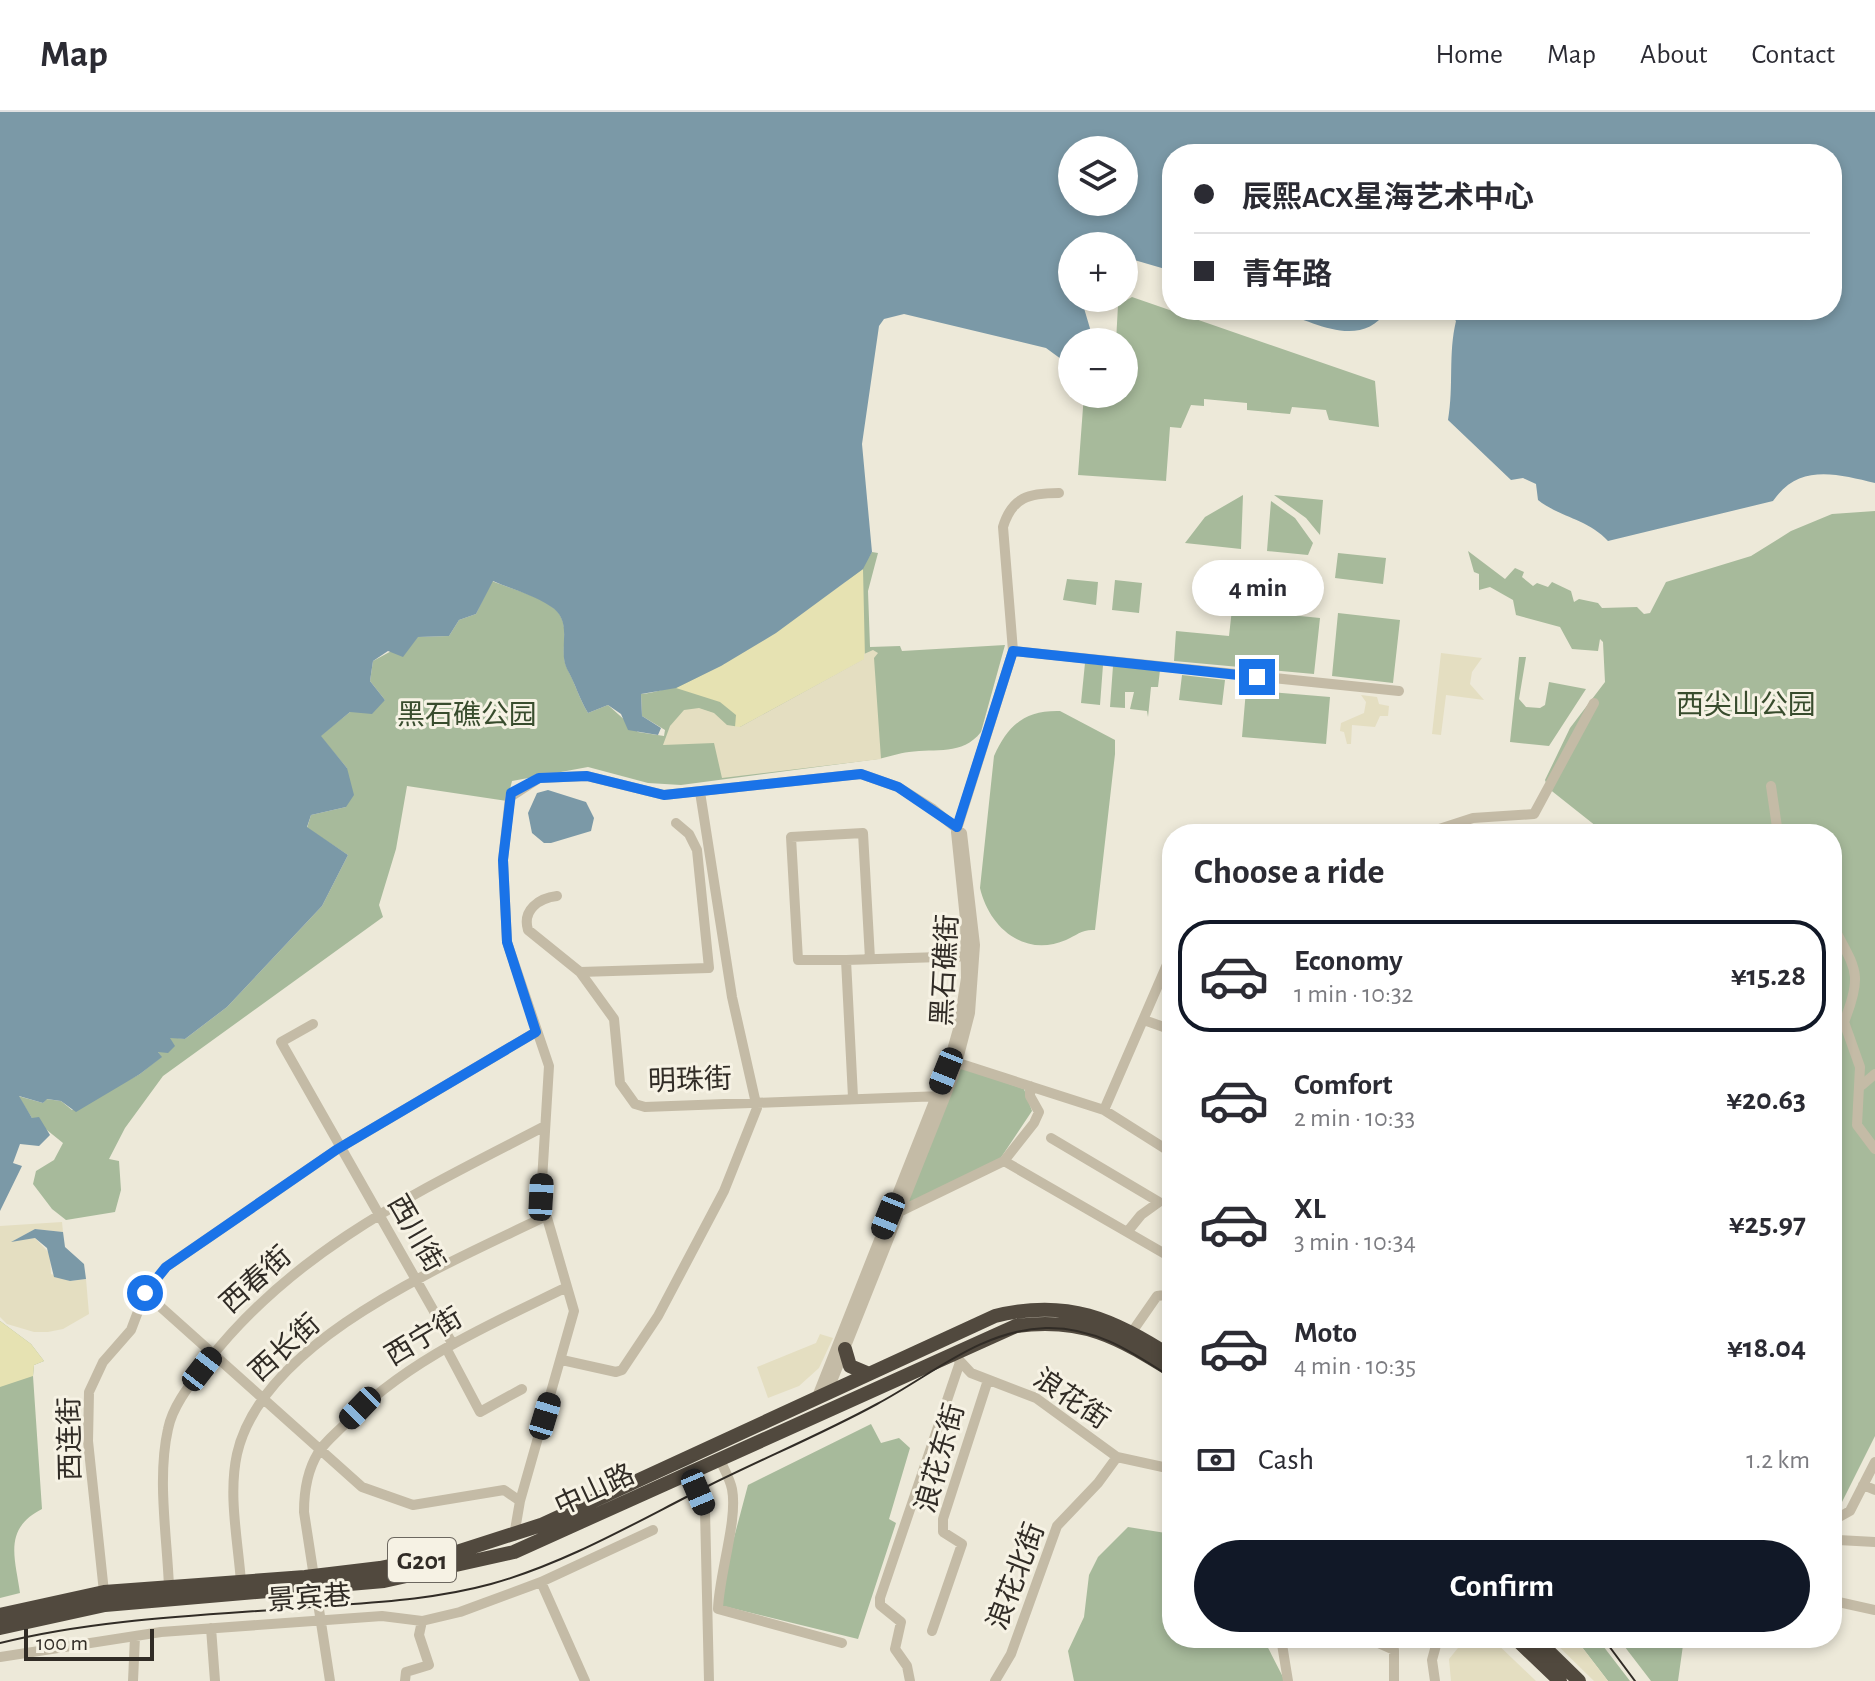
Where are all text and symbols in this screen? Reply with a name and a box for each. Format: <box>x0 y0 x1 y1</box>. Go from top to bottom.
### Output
text: Map <box>40 36 108 74</box>
text: Home <box>1436 41 1503 69</box>
text: Map <box>1547 41 1596 69</box>
text: About <box>1640 41 1708 69</box>
text: Contact <box>1752 41 1835 69</box>
map controls <box>1058 136 1138 408</box>
button: layers <box>1058 136 1138 216</box>
text: 辰熙ACX星海艺术中心 <box>1242 183 1534 213</box>
button: + <box>1058 232 1138 312</box>
text: 青年路 <box>1242 260 1332 290</box>
button: − <box>1058 328 1138 408</box>
callout: 4 min <box>1191 561 1323 617</box>
text: 4 min <box>1229 575 1287 601</box>
route end <box>1239 659 1275 695</box>
park label: 西尖山公园 <box>1676 690 1816 720</box>
park label: 黑石礁公园 <box>397 700 537 730</box>
text: Choose a ride <box>1194 854 1384 890</box>
street label: 黑石礁街 <box>927 913 963 1027</box>
icon: car <box>1198 940 1270 1012</box>
text: Economy <box>1294 946 1403 976</box>
text: ¥15.28 <box>1731 961 1806 991</box>
text: 1 min · 10:32 <box>1294 981 1413 1007</box>
car <box>926 1044 966 1098</box>
street label: 明珠街 <box>648 1064 733 1096</box>
icon: car <box>1198 1064 1270 1136</box>
text: Comfort <box>1294 1070 1393 1100</box>
text: ¥20.63 <box>1726 1085 1806 1115</box>
text: 2 min · 10:33 <box>1294 1105 1415 1131</box>
car <box>528 1172 554 1222</box>
icon: car <box>1198 1188 1270 1260</box>
car <box>868 1189 908 1243</box>
street label: 西川街 <box>382 1190 450 1277</box>
text: XL <box>1294 1194 1326 1224</box>
text: ¥25.97 <box>1729 1209 1806 1239</box>
text: 3 min · 10:34 <box>1294 1229 1416 1255</box>
street label: 西春街 <box>214 1240 297 1319</box>
route start <box>127 1275 163 1311</box>
street label: 西宁街 <box>380 1302 467 1371</box>
street label: 西长街 <box>243 1308 326 1387</box>
icon: car <box>1198 1312 1270 1384</box>
text: Moto <box>1294 1318 1357 1348</box>
text: ¥18.04 <box>1727 1333 1806 1363</box>
car <box>178 1343 226 1395</box>
text: 4 min · 10:35 <box>1294 1353 1416 1379</box>
street label: 浪花街 <box>1028 1363 1115 1435</box>
car <box>335 1382 385 1434</box>
car <box>527 1390 563 1442</box>
street label: 西连街 <box>54 1397 86 1481</box>
street label: 浪花东街 <box>910 1400 970 1516</box>
icon: cash <box>1194 1438 1238 1482</box>
text: Cash <box>1258 1445 1314 1475</box>
text: 1.2 km <box>1746 1447 1810 1473</box>
street label: 中山路 <box>550 1459 639 1521</box>
car <box>678 1465 718 1519</box>
street label: 浪花北街 <box>982 1519 1050 1634</box>
road number: G201 <box>388 1538 456 1582</box>
button: Confirm <box>1194 1540 1810 1632</box>
street label: 景宾巷 <box>266 1580 352 1616</box>
scale bar <box>24 1625 154 1661</box>
text: 100 m <box>36 1632 88 1654</box>

